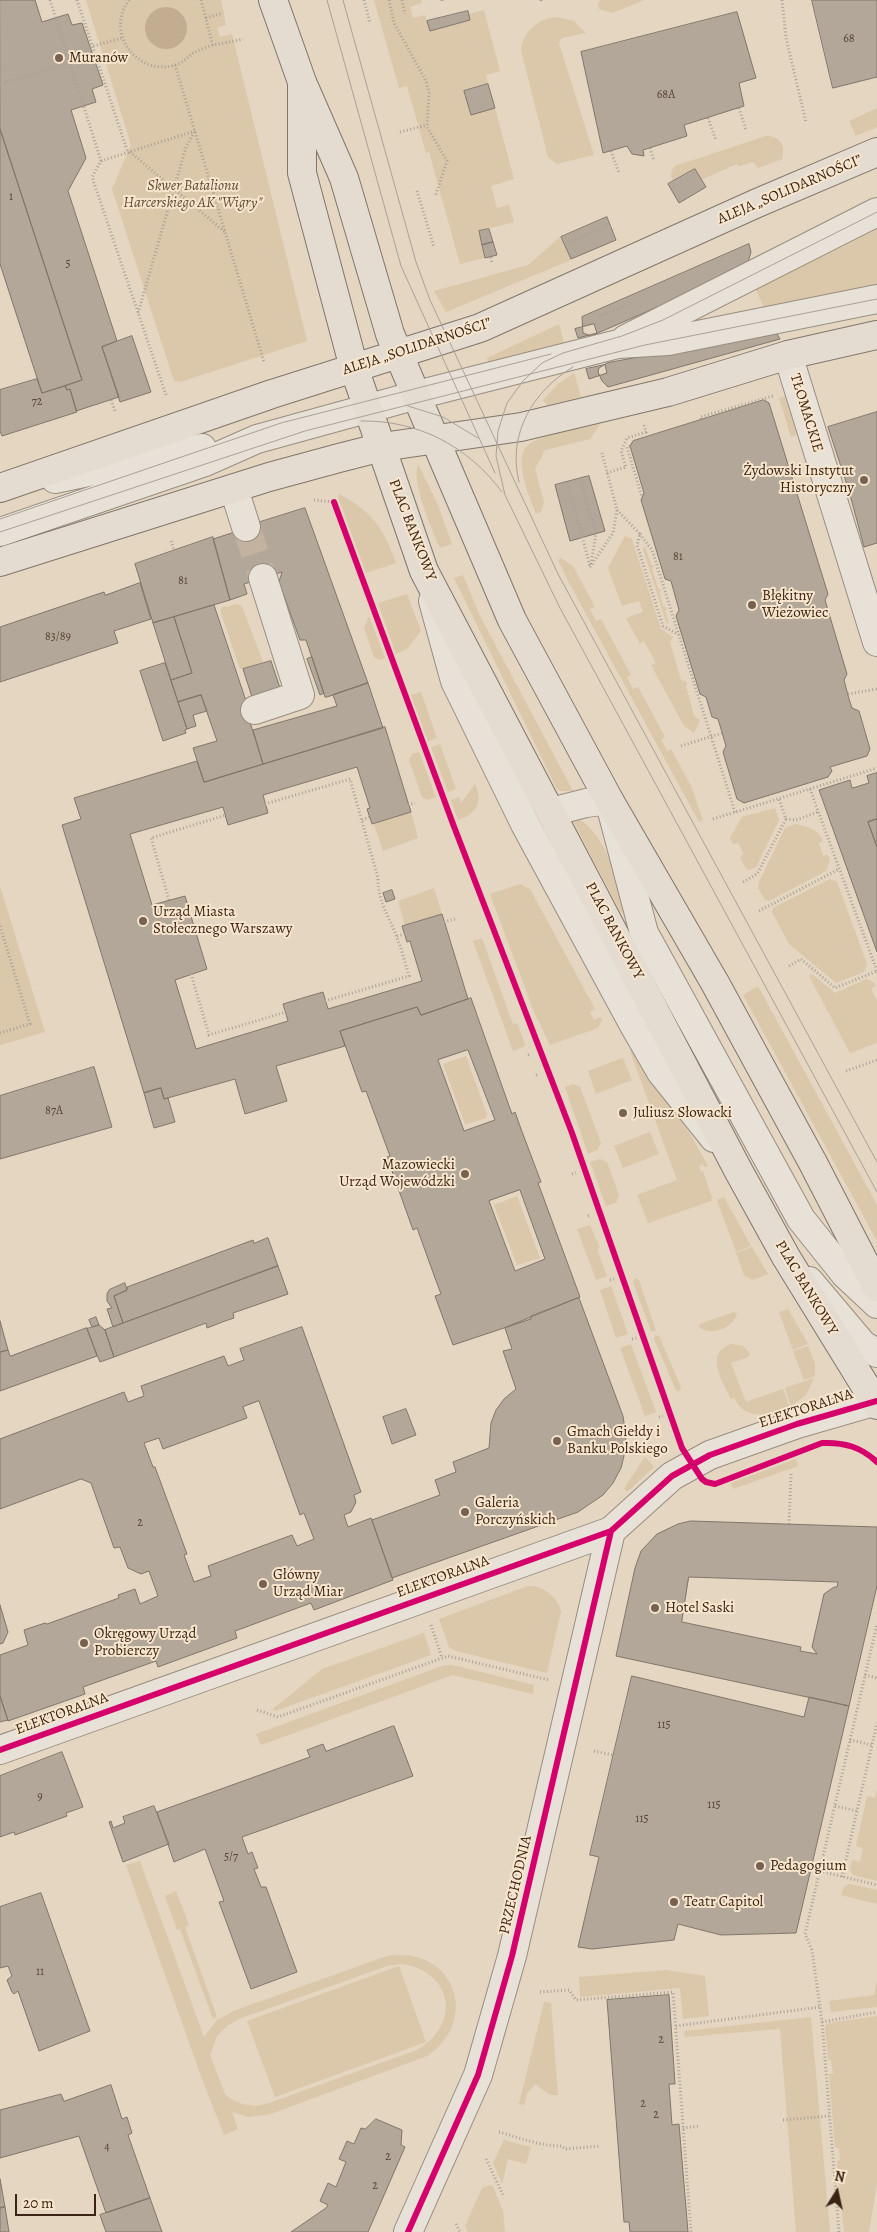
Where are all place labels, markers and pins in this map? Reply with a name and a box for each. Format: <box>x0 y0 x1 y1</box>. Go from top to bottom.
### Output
place label: Muranów <box>69 49 128 67</box>
marker: Muranów <box>53 52 65 64</box>
place label: Żydowski Instytut Historyczny <box>744 462 854 497</box>
marker: Żydowski Instytut Historyczny <box>858 474 870 486</box>
place label: Błękitny Wieżowiec <box>762 587 828 622</box>
marker: Błękitny Wieżowiec <box>746 599 758 611</box>
place label: Urząd Miasta Stołecznego Warszawy <box>153 903 293 938</box>
marker: Urząd Miasta Stołecznego Warszawy <box>137 915 149 927</box>
place label: Juliusz Słowacki <box>633 1104 732 1122</box>
marker: Juliusz Słowacki <box>617 1107 629 1119</box>
place label: Mazowiecki Urząd Wojewódzki <box>339 1156 455 1191</box>
marker: Mazowiecki Urząd Wojewódzki <box>459 1168 471 1180</box>
place label: Gmach Giełdy i Banku Polskiego <box>567 1423 668 1458</box>
marker: Gmach Giełdy i Banku Polskiego <box>551 1435 563 1447</box>
place label: Galeria Porczyńskich <box>475 1494 556 1529</box>
marker: Galeria Porczyńskich <box>459 1506 471 1518</box>
place label: Główny Urząd Miar <box>273 1566 343 1601</box>
marker: Główny Urząd Miar <box>257 1578 269 1590</box>
place label: Hotel Saski <box>665 1599 734 1617</box>
marker: Hotel Saski <box>649 1602 661 1614</box>
place label: Okręgowy Urząd Probierczy <box>94 1625 197 1660</box>
marker: Okręgowy Urząd Probierczy <box>78 1637 90 1649</box>
place label: Pedagogium <box>770 1857 847 1875</box>
marker: Pedagogium <box>754 1860 766 1872</box>
place label: Teatr Capitol <box>684 1893 763 1911</box>
marker: Teatr Capitol <box>668 1896 680 1908</box>

